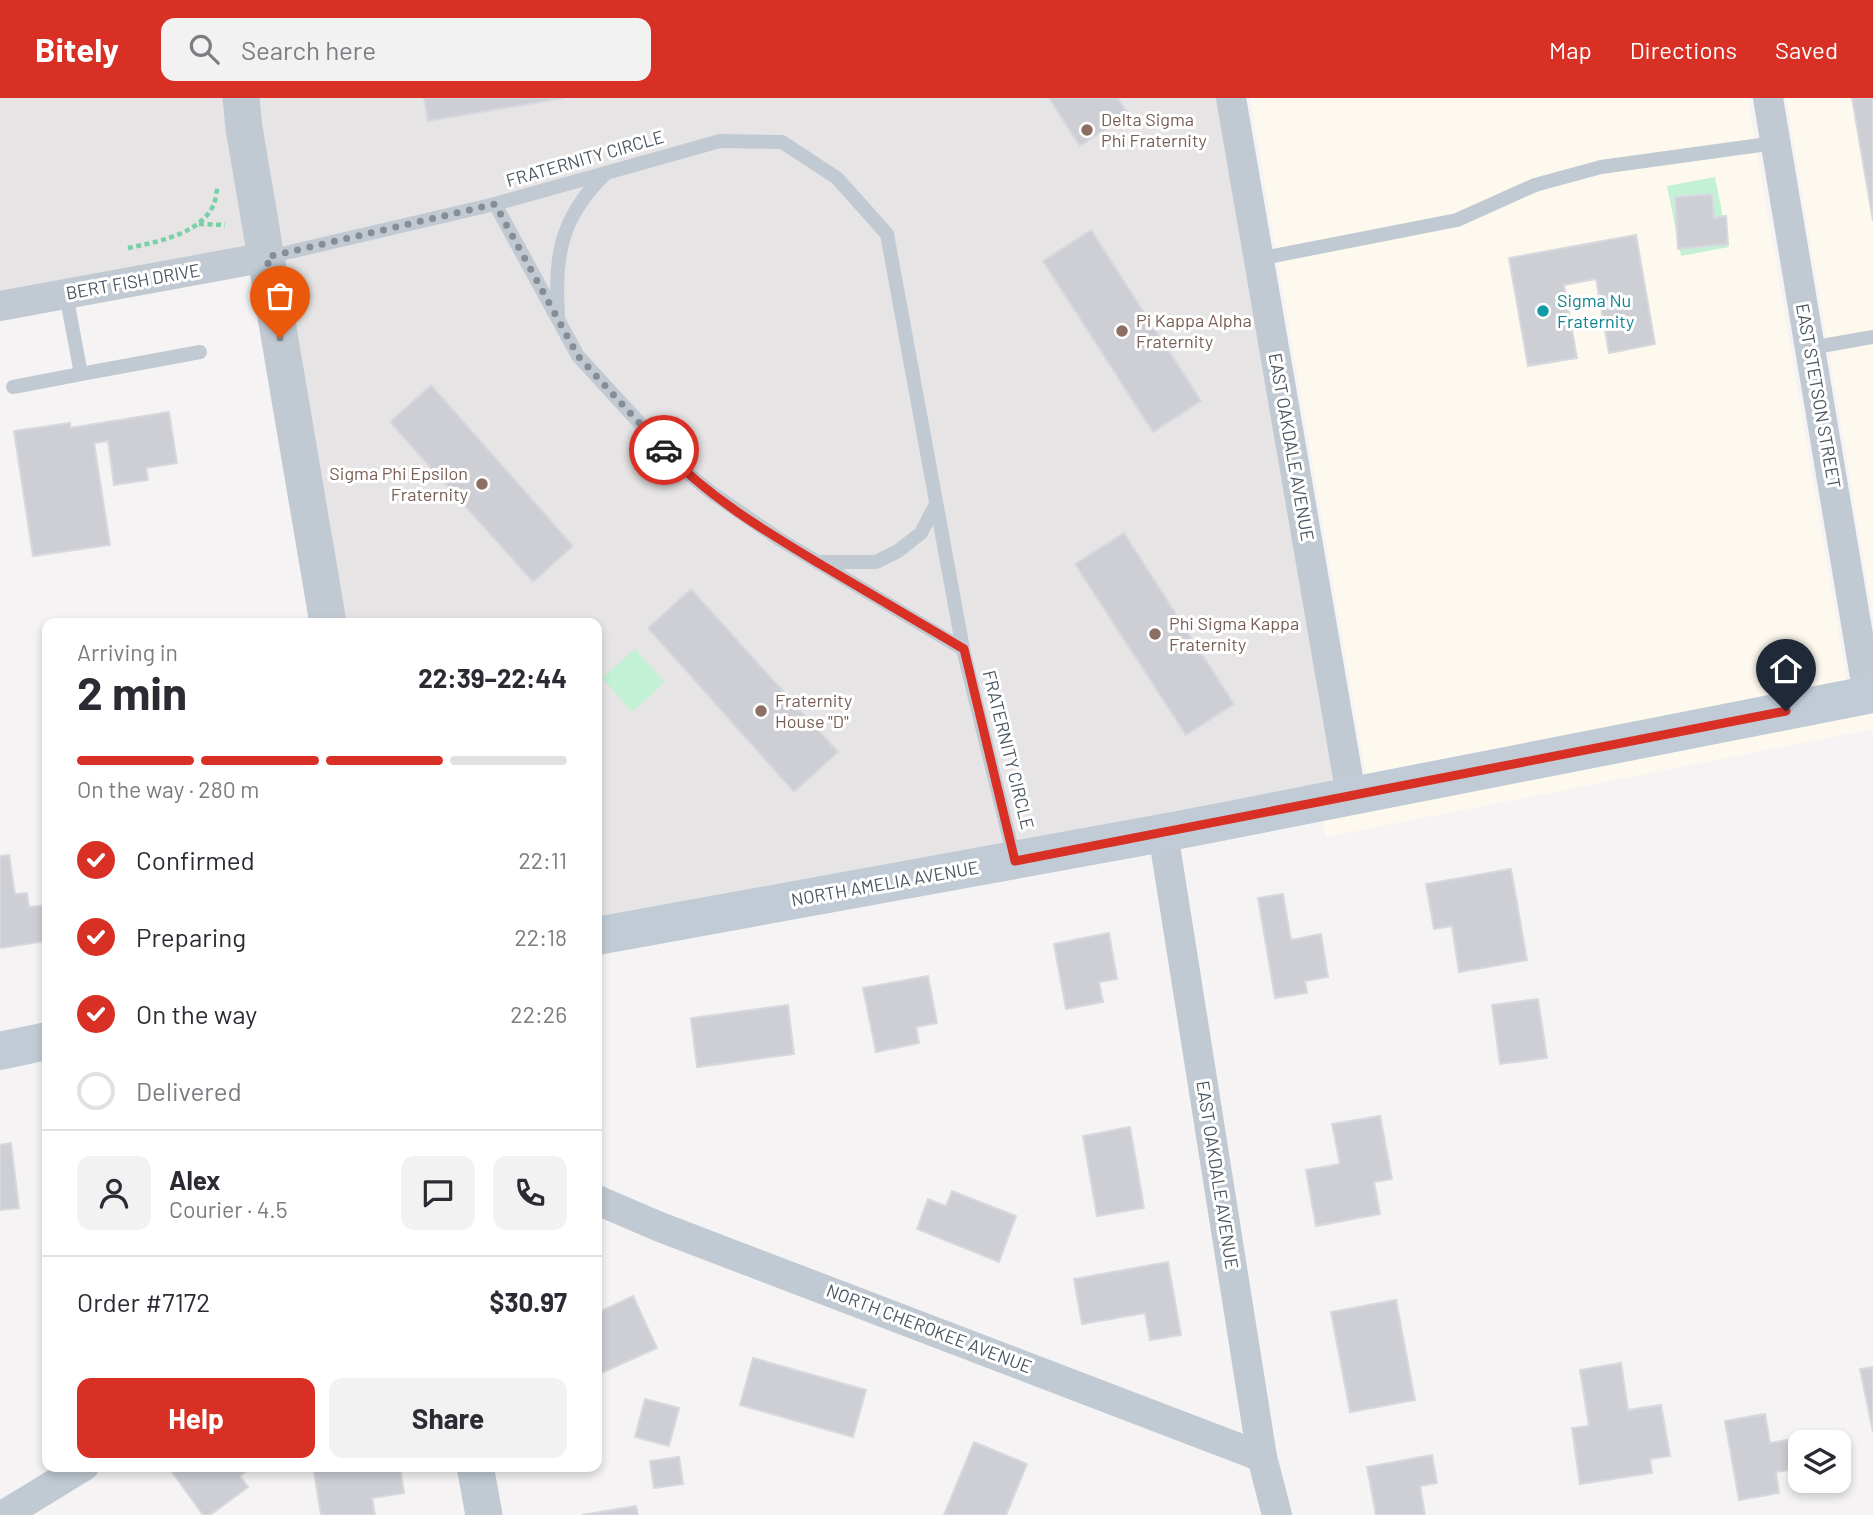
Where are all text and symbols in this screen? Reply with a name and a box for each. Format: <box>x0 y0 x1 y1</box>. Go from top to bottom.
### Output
search box <box>161 18 651 81</box>
text: Bitely <box>35 29 119 69</box>
icon: search <box>185 30 223 68</box>
text: Search here <box>241 34 376 65</box>
text: Map <box>1549 35 1592 64</box>
text: Directions <box>1630 35 1737 64</box>
text: Saved <box>1775 35 1838 64</box>
place label: Delta Sigma Phi Fraternity <box>1101 108 1207 151</box>
marker: Delta Sigma Phi Fraternity <box>1079 122 1095 138</box>
street label: FRATERNITY CIRCLE <box>503 125 666 191</box>
street label: BERT FISH DRIVE <box>64 258 202 304</box>
pin <box>250 266 310 338</box>
icon: bag <box>261 277 299 315</box>
place label: Sigma Nu Fraternity <box>1557 289 1634 332</box>
street label: EAST STETSON STREET <box>1792 302 1846 490</box>
marker: Sigma Nu Fraternity <box>1535 303 1551 319</box>
place label: Pi Kappa Alpha Fraternity <box>1136 309 1252 352</box>
marker: Pi Kappa Alpha Fraternity <box>1114 323 1130 339</box>
street label: EAST OAKDALE AVENUE <box>1265 351 1319 543</box>
courier <box>629 415 699 485</box>
icon: car <box>645 431 683 469</box>
place label: Sigma Phi Epsilon Fraternity <box>329 462 468 505</box>
marker: Sigma Phi Epsilon Fraternity <box>474 476 490 492</box>
place label: Phi Sigma Kappa Fraternity <box>1169 612 1299 655</box>
marker: Phi Sigma Kappa Fraternity <box>1147 626 1163 642</box>
text: Arriving in <box>77 638 178 666</box>
pin <box>1756 639 1816 711</box>
icon: home <box>1767 650 1805 688</box>
text: 22:39–22:44 <box>418 662 567 693</box>
text: 2 min <box>77 664 187 719</box>
street label: FRATERNITY CIRCLE <box>979 668 1039 832</box>
place label: Fraternity House "D" <box>775 689 852 732</box>
marker: Fraternity House "D" <box>753 703 769 719</box>
text: On the way · 280 m <box>77 775 259 803</box>
icon: check <box>77 841 115 879</box>
text: Confirmed <box>136 844 255 875</box>
text: 22:11 <box>518 846 567 874</box>
street label: NORTH AMELIA AVENUE <box>789 856 980 910</box>
icon: check <box>77 918 115 956</box>
text: Preparing <box>136 921 246 952</box>
text: 22:18 <box>515 923 567 951</box>
icon: check <box>77 995 115 1033</box>
text: On the way <box>136 998 257 1029</box>
text: 22:26 <box>510 1000 567 1028</box>
text: Delivered <box>136 1075 242 1106</box>
street label: EAST OAKDALE AVENUE <box>1192 1079 1244 1271</box>
button: person <box>77 1156 151 1230</box>
button: chat <box>401 1156 475 1230</box>
button: phone <box>493 1156 567 1230</box>
text: Alex <box>169 1164 220 1195</box>
text: Courier · 4.5 <box>169 1195 288 1223</box>
street label: NORTH CHEROKEE AVENUE <box>824 1279 1035 1377</box>
text: Order #7172 <box>77 1286 210 1317</box>
text: $30.97 <box>490 1286 567 1317</box>
button: Help <box>77 1378 315 1458</box>
button: Share <box>329 1378 567 1458</box>
map controls <box>1788 1430 1851 1493</box>
button: layers <box>1788 1430 1851 1493</box>

